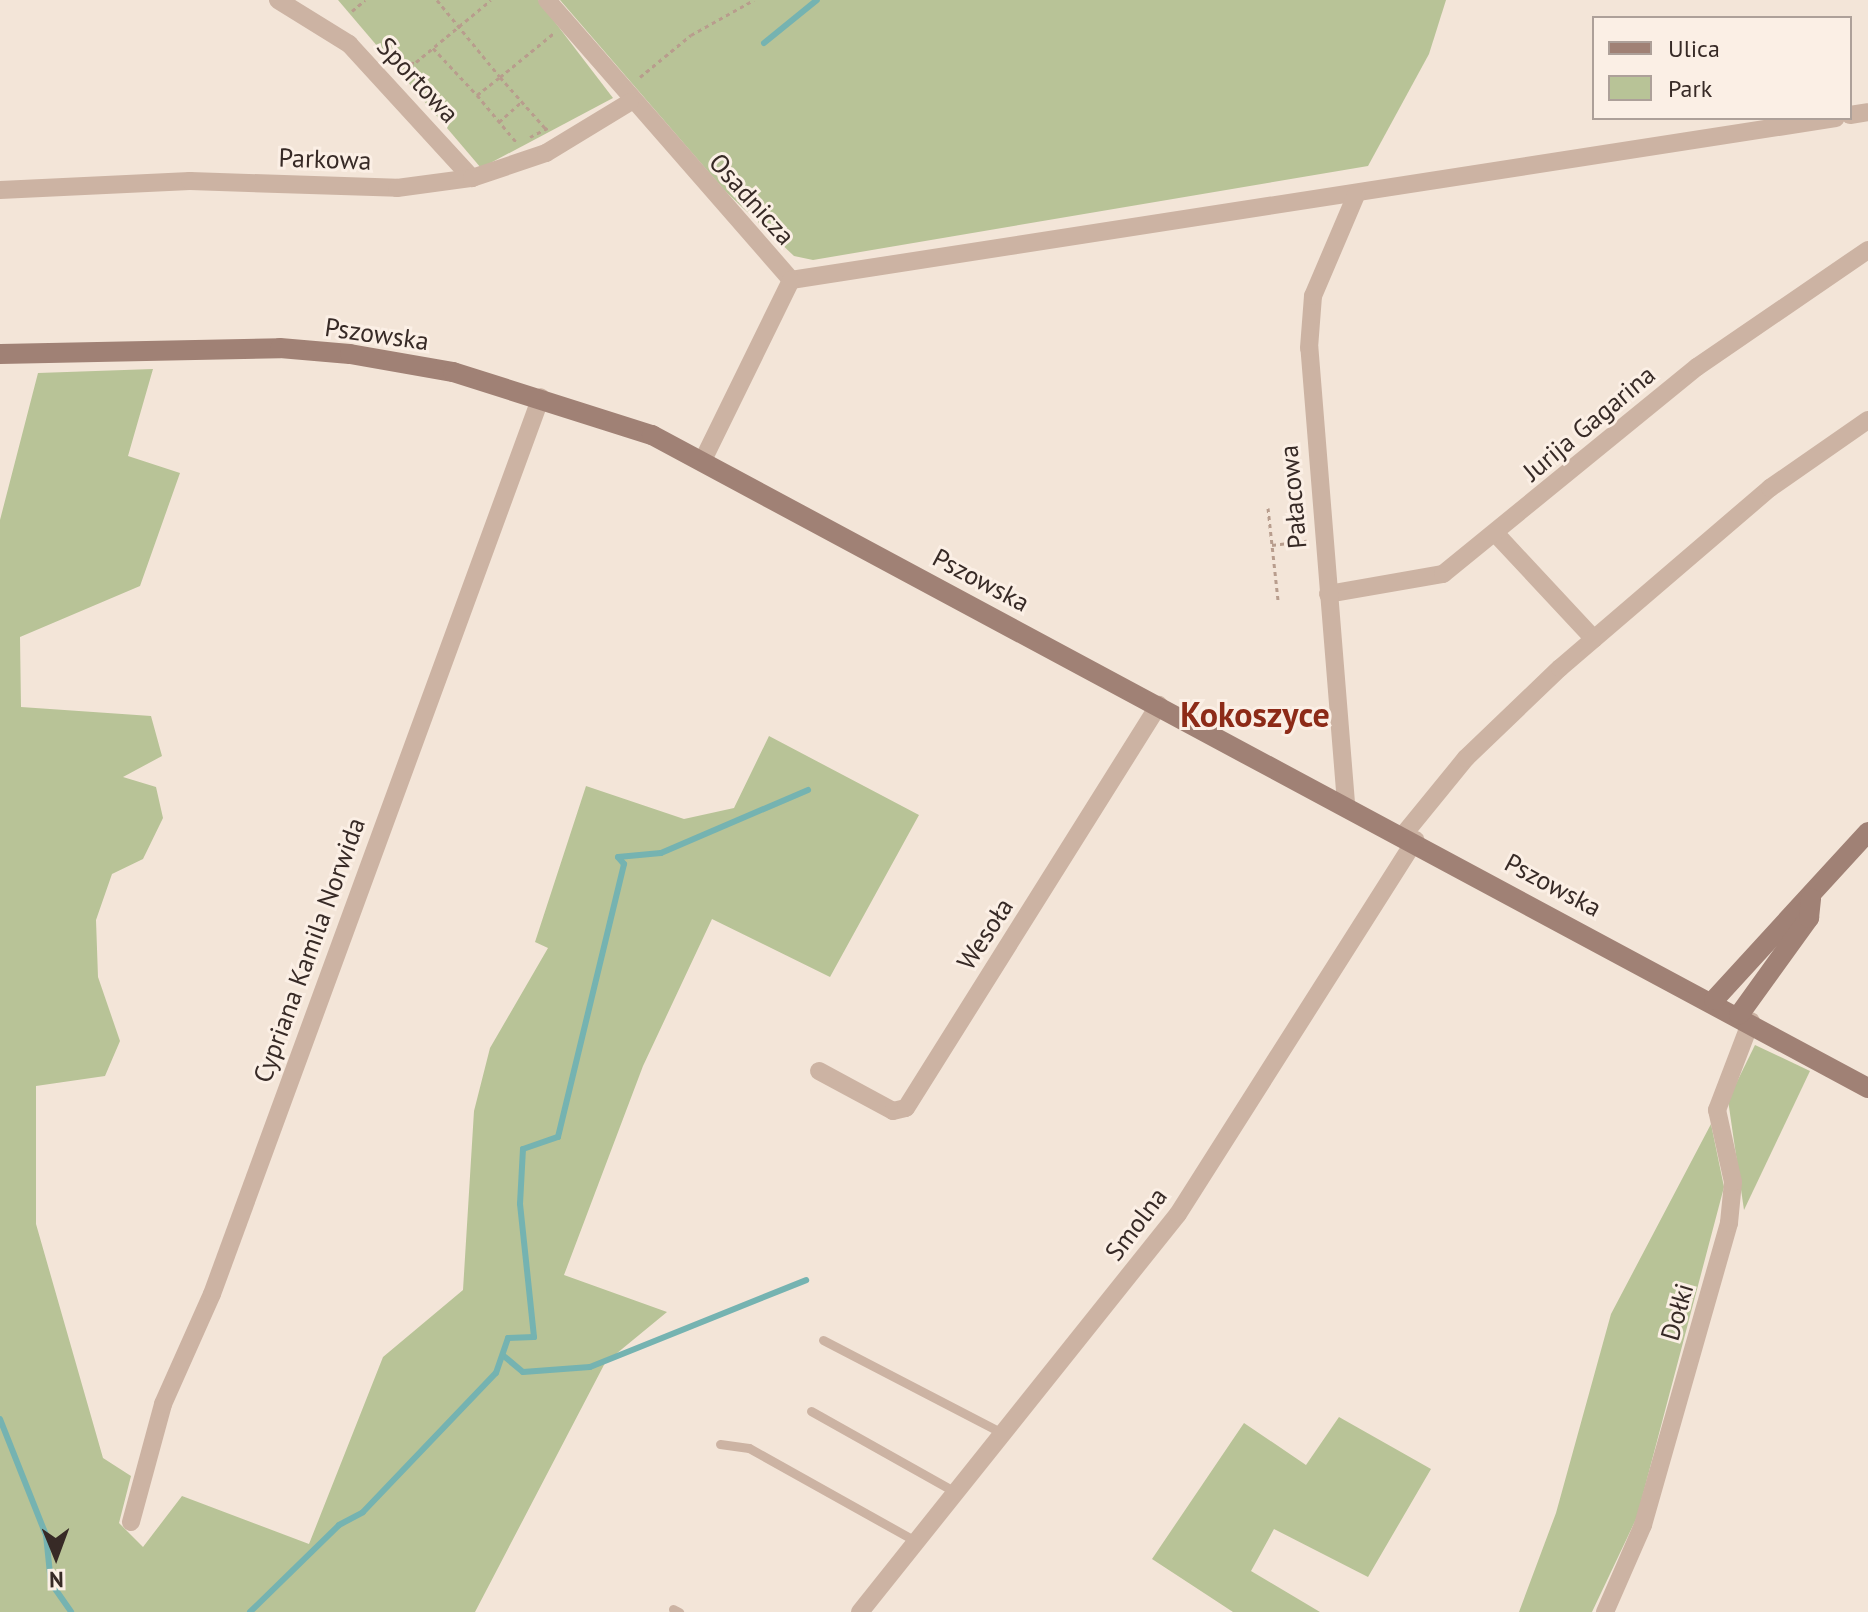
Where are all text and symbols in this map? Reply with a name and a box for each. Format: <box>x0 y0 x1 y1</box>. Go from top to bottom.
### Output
legend <box>1592 16 1852 120</box>
street label: Sportowa <box>371 31 465 129</box>
text: Ulica <box>1668 33 1720 64</box>
text: Park <box>1668 73 1712 104</box>
street label: Parkowa <box>278 142 372 176</box>
street label: Osadnicza <box>703 147 801 251</box>
street label: Pszowska <box>323 311 431 357</box>
street label: Jurija Gagarina <box>1517 359 1661 487</box>
street label: Pałacowa <box>1273 444 1313 550</box>
street label: Pszowska <box>927 542 1035 618</box>
district label: Kokoszyce <box>1180 695 1330 735</box>
street label: Cypriana Kamila Norwida <box>247 813 371 1087</box>
street label: Pszowska <box>1499 847 1607 923</box>
street label: Wesoła <box>950 892 1020 976</box>
street label: Smolna <box>1098 1181 1174 1267</box>
street label: Dołki <box>1654 1280 1700 1344</box>
north arrow <box>16 1516 96 1596</box>
text: N <box>49 1566 64 1594</box>

